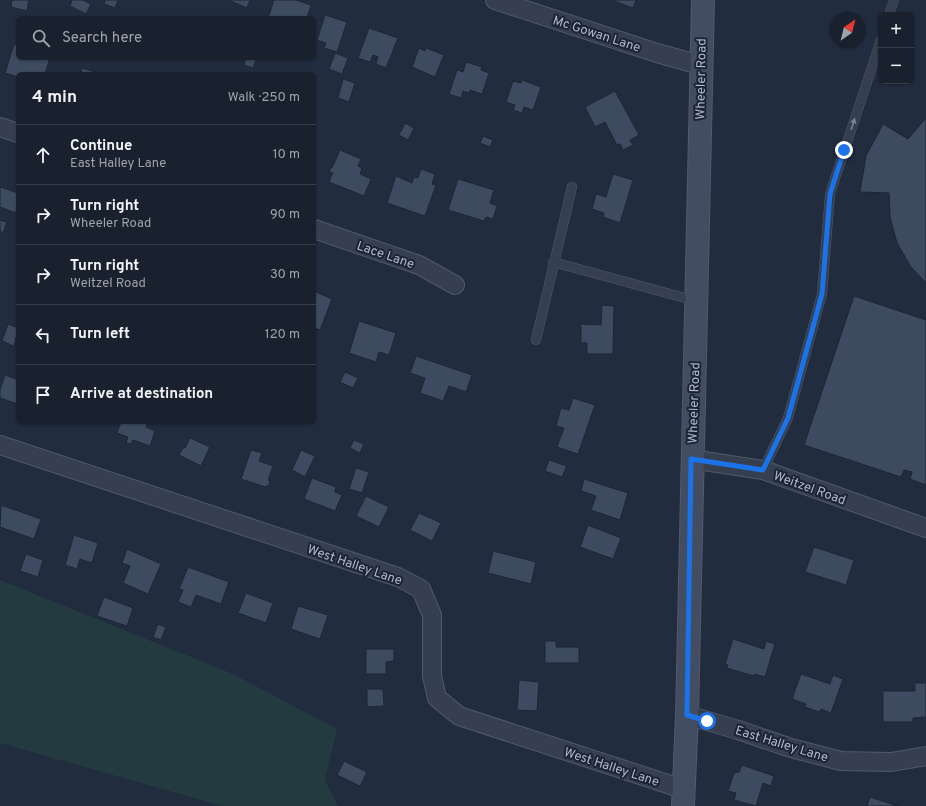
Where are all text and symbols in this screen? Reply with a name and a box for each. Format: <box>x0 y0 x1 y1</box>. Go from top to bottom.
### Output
north arrow <box>830 12 866 48</box>
map controls <box>878 12 914 84</box>
button: + <box>878 12 914 48</box>
street label: Mc Gowan Lane <box>550 13 642 57</box>
search box <box>16 16 316 60</box>
icon: search <box>30 27 52 49</box>
text: Search here <box>62 29 142 48</box>
street label: Wheeler Road <box>693 38 711 120</box>
button: − <box>878 48 914 84</box>
text: 4 min <box>32 87 77 109</box>
text: Walk · 250 m <box>228 90 300 106</box>
one-way arrow <box>850 117 856 129</box>
text: Continue <box>70 137 132 156</box>
route end <box>835 141 853 159</box>
icon: ahead <box>32 144 54 166</box>
text: 10 m <box>273 147 300 163</box>
text: East Halley Lane <box>70 156 166 172</box>
text: Turn right <box>70 197 139 216</box>
icon: right <box>32 204 54 226</box>
text: 90 m <box>270 207 300 223</box>
text: Wheeler Road <box>70 216 151 232</box>
street label: Lace Lane <box>354 239 416 273</box>
text: Turn right <box>70 257 139 276</box>
icon: right <box>32 264 54 286</box>
text: 30 m <box>270 267 300 283</box>
text: Weitzel Road <box>70 276 146 292</box>
icon: left <box>32 324 54 346</box>
text: Turn left <box>70 325 130 344</box>
text: 120 m <box>265 327 300 343</box>
street label: Wheeler Road <box>686 362 704 444</box>
icon: arrive <box>32 384 54 406</box>
text: Arrive at destination <box>70 385 213 404</box>
street label: Weitzel Road <box>771 468 848 509</box>
street label: West Halley Lane <box>305 542 404 590</box>
route start <box>698 712 716 730</box>
street label: East Halley Lane <box>733 723 830 767</box>
street label: West Halley Lane <box>562 745 661 791</box>

